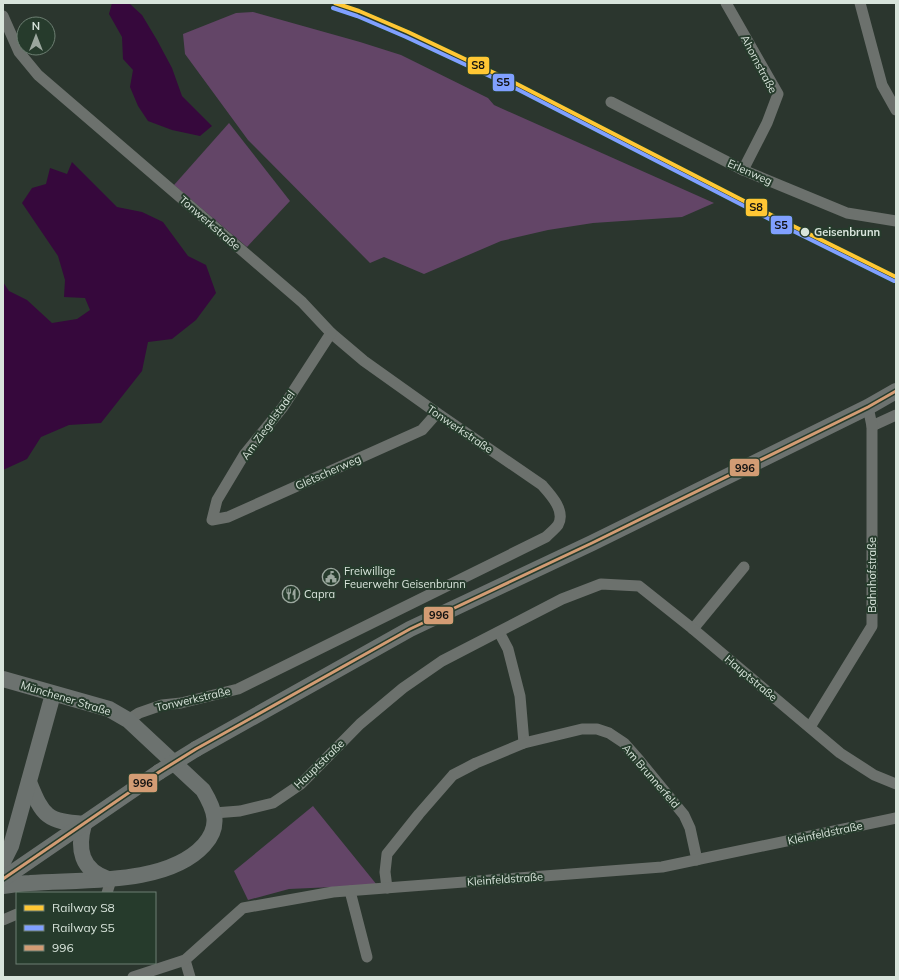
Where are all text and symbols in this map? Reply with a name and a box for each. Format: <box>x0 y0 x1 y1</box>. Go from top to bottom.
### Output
north arrow <box>16 16 56 56</box>
text: N <box>32 19 40 33</box>
street label: Ahornstraße <box>738 32 780 96</box>
line badge: S8 <box>467 56 490 75</box>
text: S8 <box>471 58 485 72</box>
line badge: S5 <box>492 73 515 92</box>
text: S5 <box>496 75 510 89</box>
street label: Erlenweg <box>725 156 775 188</box>
street label: Tonwerkstraße <box>177 193 243 253</box>
line badge: S8 <box>745 198 768 217</box>
text: S8 <box>749 200 763 214</box>
line badge: S5 <box>770 215 793 235</box>
text: S5 <box>774 218 788 232</box>
place label: Geisenbrunn <box>814 225 880 239</box>
marker: Geisenbrunn <box>799 226 811 238</box>
street label: Am Ziegelstadel <box>238 388 298 462</box>
street label: Tonwerkstraße <box>424 402 496 456</box>
street label: Gletscherweg <box>293 451 363 493</box>
line badge: 996 <box>729 458 760 477</box>
text: 996 <box>735 461 755 475</box>
street label: Bahnhofstraße <box>865 537 879 613</box>
place label: Freiwillige Feuerwehr Geisenbrunn <box>344 564 466 591</box>
public building icon: Freiwillige Feuerwehr Geisenbrunn <box>321 567 341 587</box>
restaurant icon: Capra <box>281 584 301 604</box>
place label: Capra <box>304 587 335 601</box>
line badge: 996 <box>423 606 454 625</box>
text: 996 <box>429 608 449 622</box>
street label: Hauptstraße <box>722 652 780 704</box>
street label: Münchener Straße <box>19 678 113 718</box>
street label: Tonwerkstraße <box>154 684 232 714</box>
street label: Hauptstraße <box>291 737 347 791</box>
street label: Am Brunnerfeld <box>619 741 683 811</box>
line badge: 996 <box>128 773 158 793</box>
text: 996 <box>133 776 153 790</box>
street label: Kleinfeldstraße <box>786 818 864 848</box>
street label: Kleinfeldstraße <box>467 869 543 889</box>
legend <box>16 892 156 964</box>
text: Railway S8 <box>52 900 115 915</box>
text: Railway S5 <box>52 920 115 935</box>
text: 996 <box>52 940 74 955</box>

